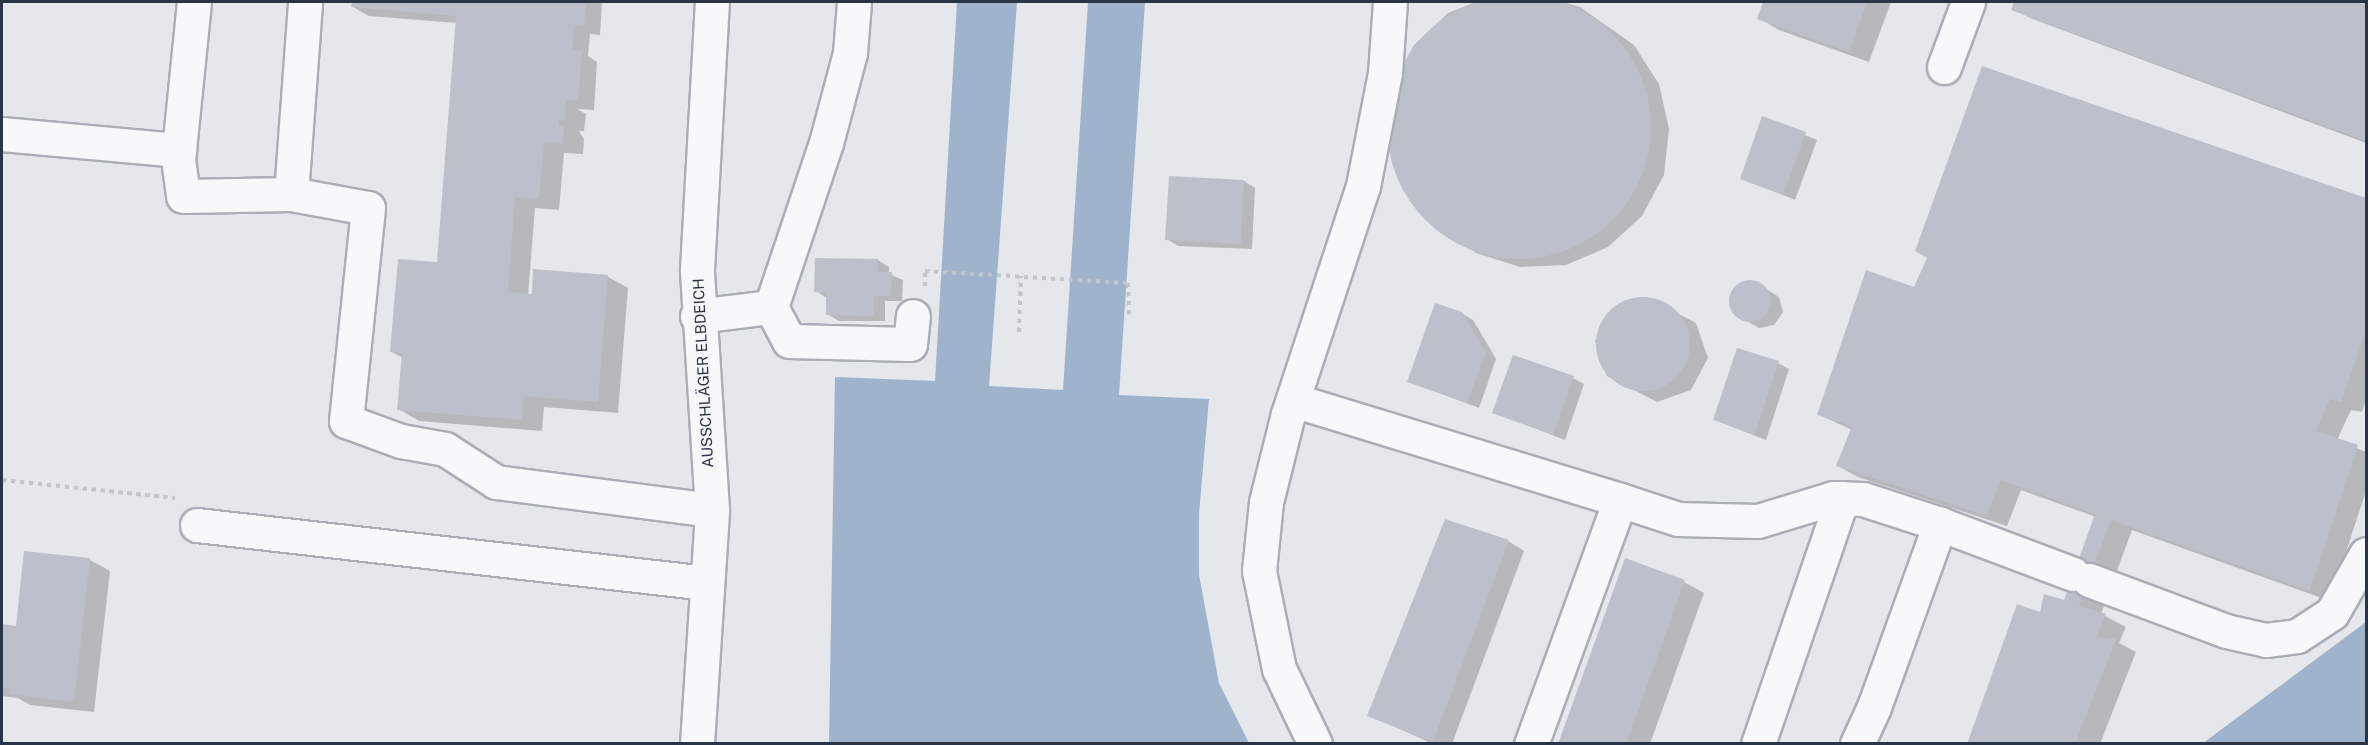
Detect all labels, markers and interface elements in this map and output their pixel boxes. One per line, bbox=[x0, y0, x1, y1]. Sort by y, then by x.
street label: AUSSCHLÄGER ELBDEICH bbox=[689, 278, 717, 468]

